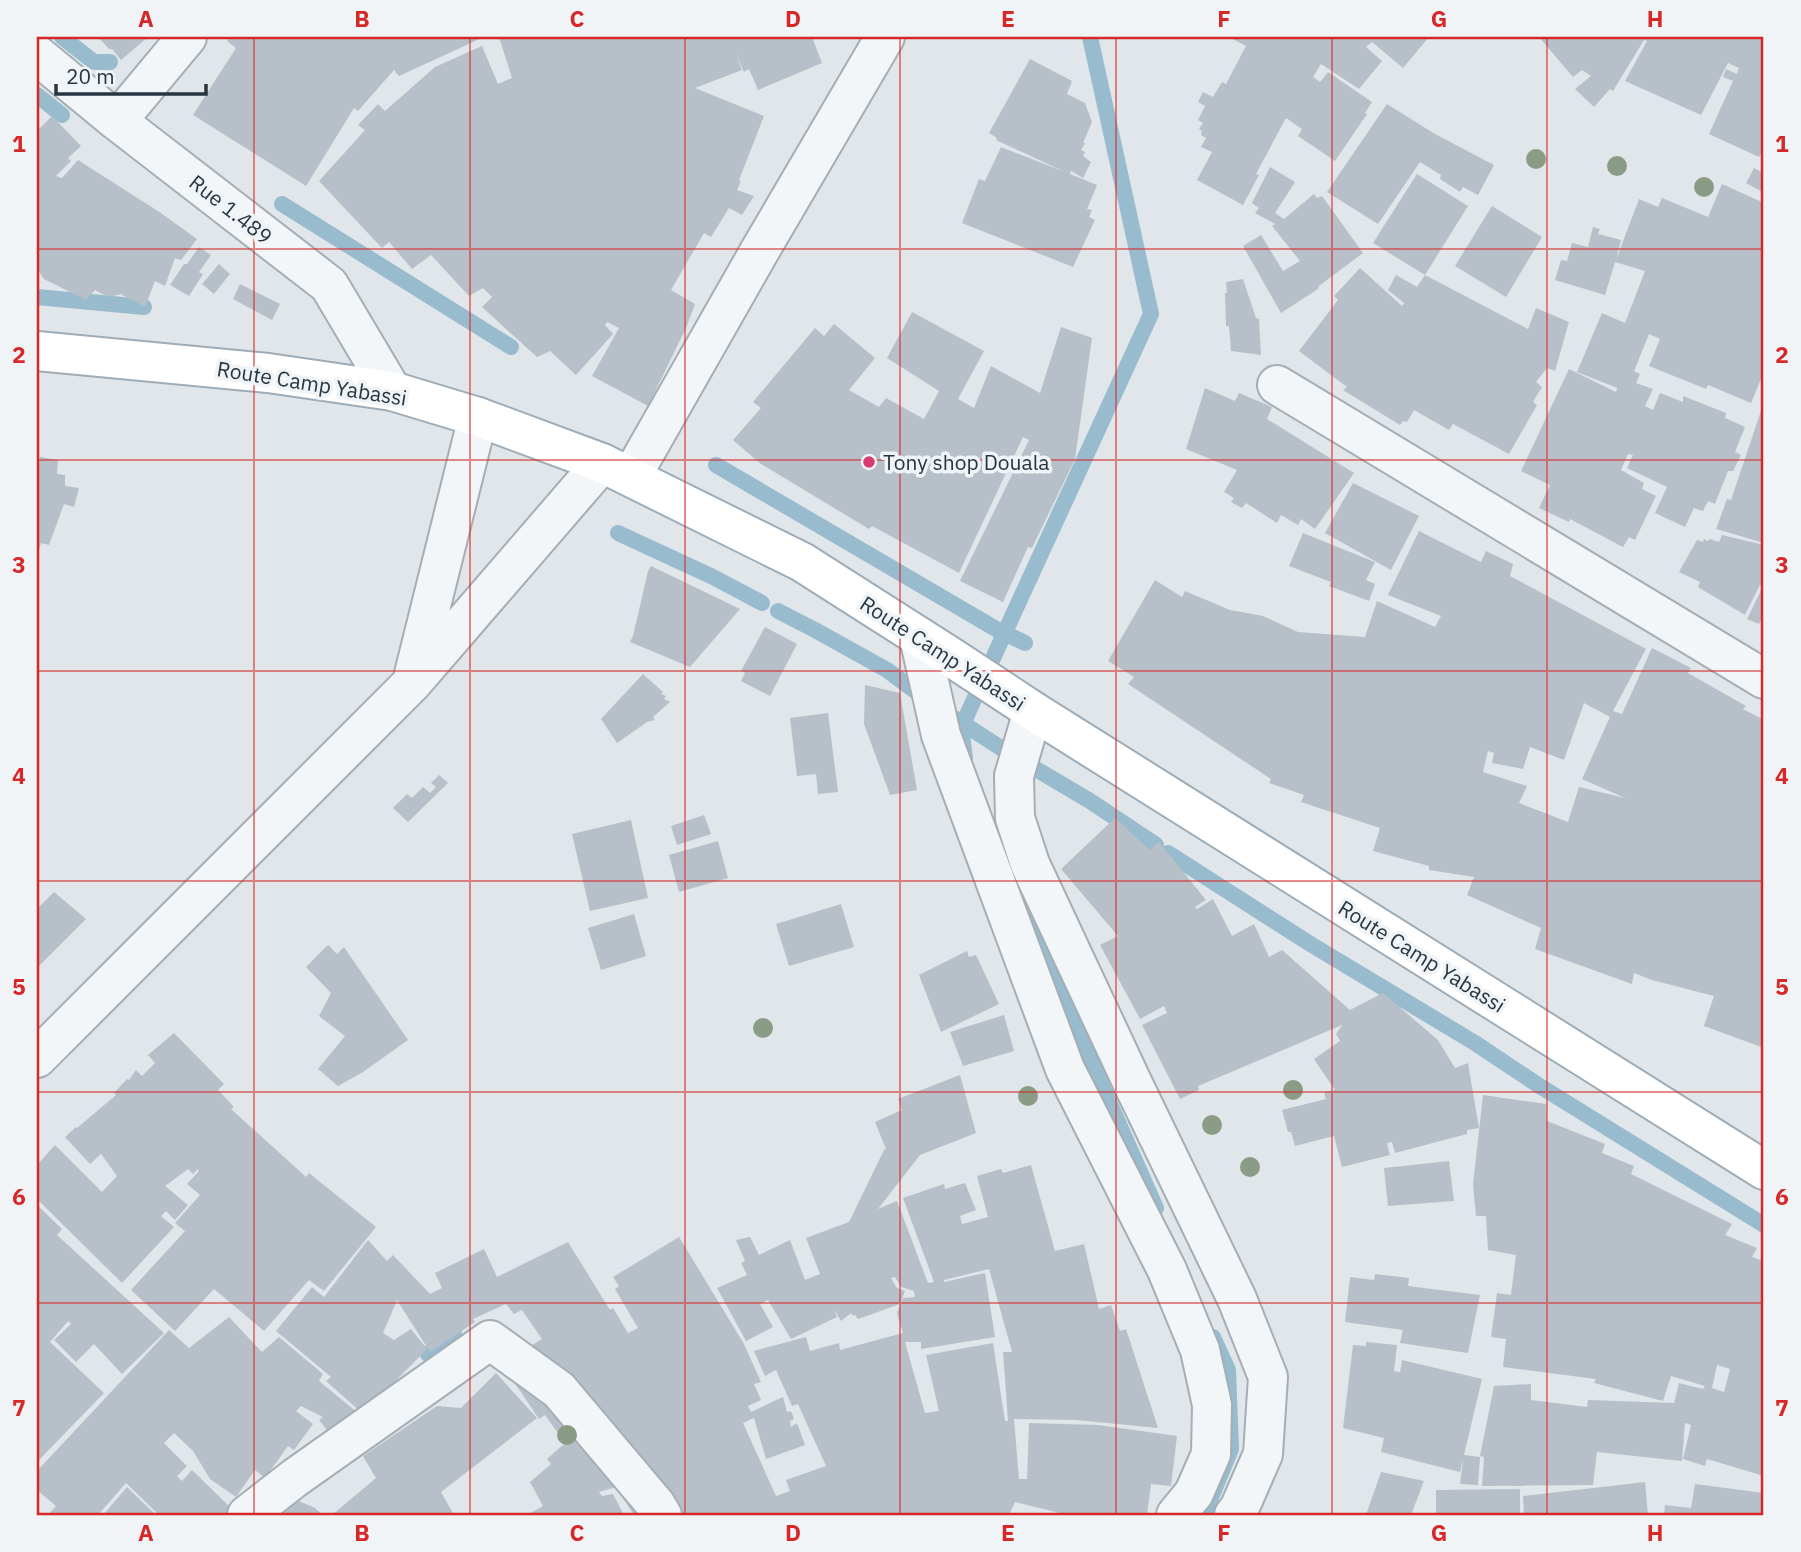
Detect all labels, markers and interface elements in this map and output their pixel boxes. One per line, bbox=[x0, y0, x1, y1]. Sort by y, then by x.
text: A bbox=[138, 3, 154, 33]
text: B bbox=[354, 3, 370, 33]
text: C bbox=[570, 3, 585, 33]
text: D bbox=[785, 3, 801, 33]
text: E bbox=[1001, 3, 1015, 33]
text: F bbox=[1217, 3, 1231, 33]
text: G bbox=[1431, 3, 1447, 33]
text: H bbox=[1647, 3, 1663, 33]
scale bar bbox=[56, 52, 206, 96]
text: 20 m bbox=[66, 62, 115, 90]
text: 1 bbox=[12, 128, 26, 158]
text: 1 bbox=[1775, 128, 1789, 158]
street label: Rue 1.489 bbox=[184, 168, 278, 250]
text: 2 bbox=[12, 339, 26, 369]
text: 2 bbox=[1775, 339, 1789, 369]
street label: Route Camp Yabassi bbox=[215, 354, 409, 412]
place label: Tony shop Douala bbox=[883, 448, 1050, 476]
marker: Tony shop Douala bbox=[861, 454, 877, 470]
text: 3 bbox=[12, 549, 26, 579]
text: 3 bbox=[1775, 549, 1789, 579]
street label: Route Camp Yabassi bbox=[855, 589, 1031, 717]
text: 4 bbox=[12, 760, 26, 790]
text: 4 bbox=[1775, 760, 1789, 790]
street label: Route Camp Yabassi bbox=[1333, 893, 1511, 1019]
text: 5 bbox=[12, 971, 26, 1001]
text: 5 bbox=[1775, 971, 1789, 1001]
text: 6 bbox=[12, 1181, 26, 1211]
text: 6 bbox=[1775, 1181, 1789, 1211]
text: 7 bbox=[12, 1392, 26, 1422]
text: 7 bbox=[1775, 1392, 1789, 1422]
text: A bbox=[138, 1517, 154, 1547]
text: B bbox=[354, 1517, 370, 1547]
text: C bbox=[570, 1517, 585, 1547]
text: D bbox=[785, 1517, 801, 1547]
text: E bbox=[1001, 1517, 1015, 1547]
text: F bbox=[1217, 1517, 1231, 1547]
text: G bbox=[1431, 1517, 1447, 1547]
text: H bbox=[1647, 1517, 1663, 1547]

